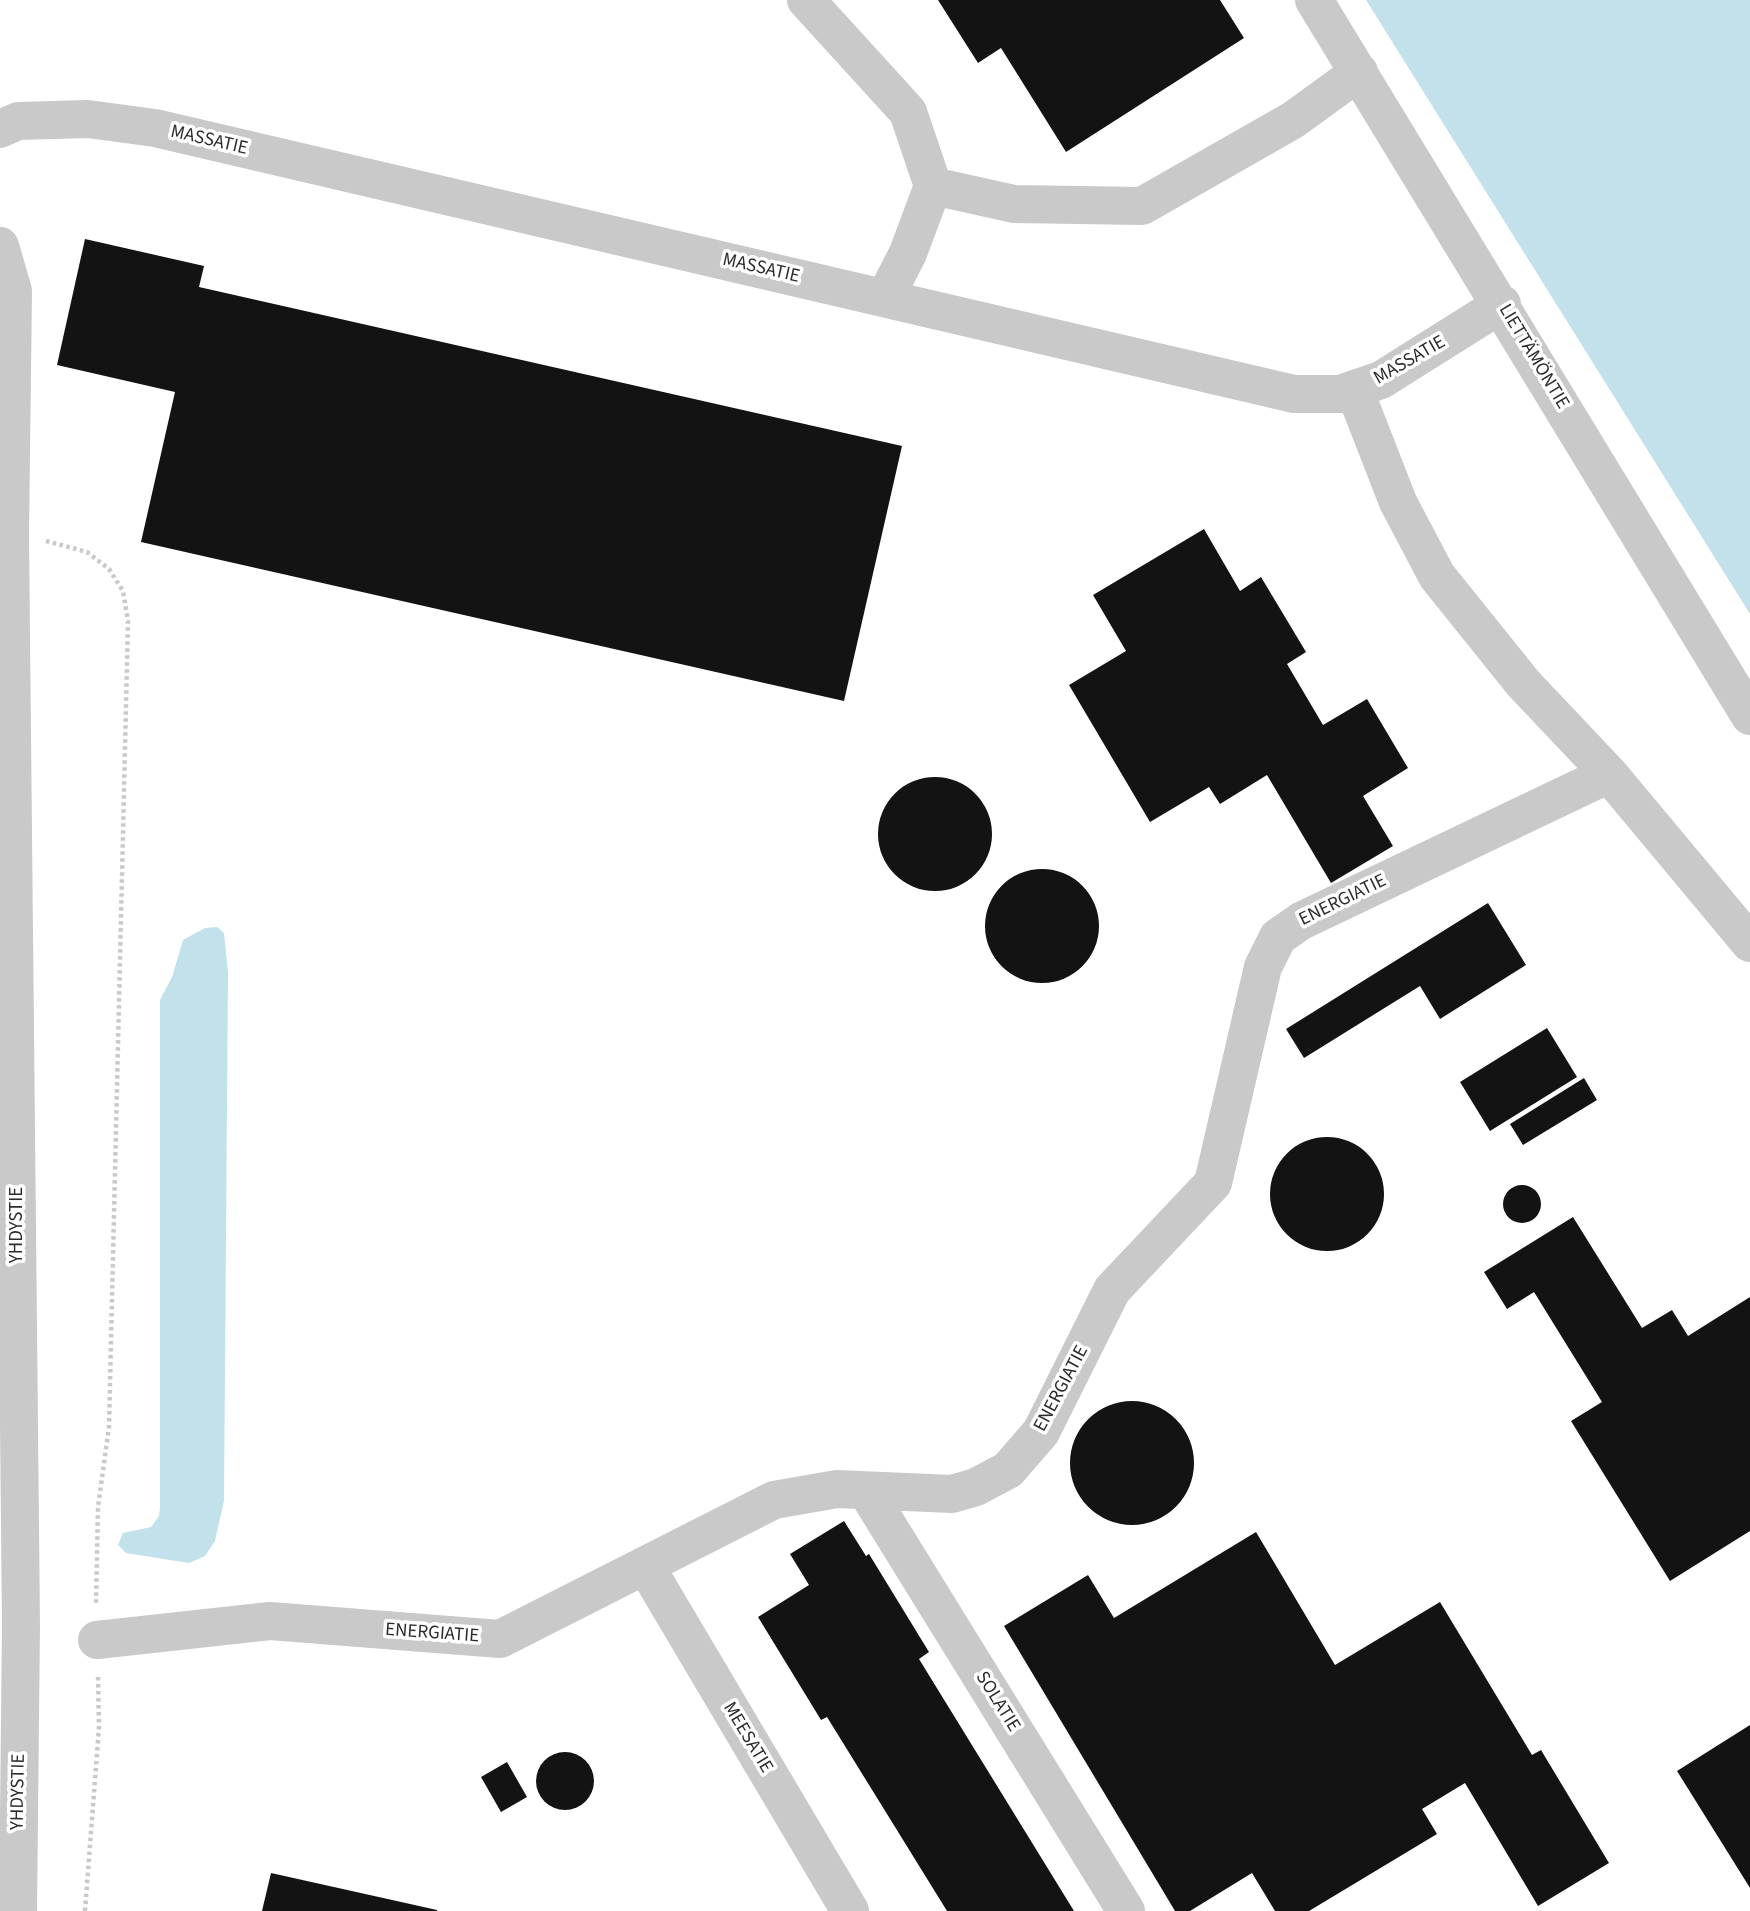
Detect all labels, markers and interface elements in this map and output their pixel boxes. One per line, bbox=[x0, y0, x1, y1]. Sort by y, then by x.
street label: MASSATIE bbox=[168, 121, 250, 161]
street label: MASSATIE bbox=[720, 249, 802, 289]
street label: LIETTÄMÖNTIE bbox=[1493, 301, 1573, 413]
street label: MASSATIE bbox=[1370, 331, 1450, 391]
street label: ENERGIATIE bbox=[1296, 870, 1390, 932]
street label: YHDYSTIE bbox=[7, 1187, 29, 1263]
street label: ENERGIATIE bbox=[1030, 1342, 1094, 1436]
street label: ENERGIATIE bbox=[384, 1619, 480, 1649]
street label: SOLATIE bbox=[970, 1668, 1024, 1736]
street label: MEESATIE bbox=[717, 1699, 777, 1777]
street label: YHDYSTIE bbox=[7, 1754, 31, 1830]

